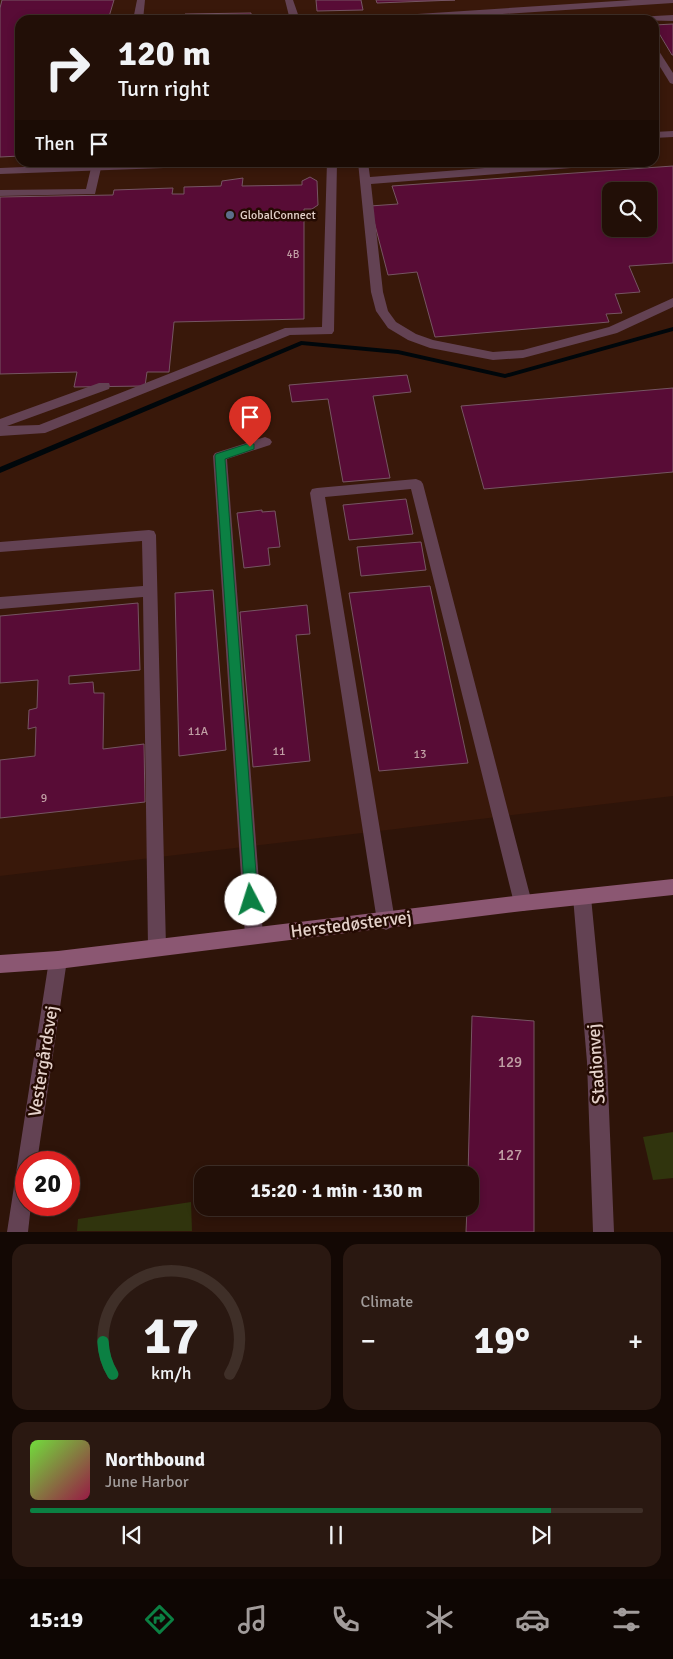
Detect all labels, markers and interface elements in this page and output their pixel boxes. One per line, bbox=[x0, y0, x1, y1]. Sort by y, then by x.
text: 120 m bbox=[118, 32, 211, 75]
icon: right bbox=[35, 35, 100, 100]
text: Turn right bbox=[118, 75, 210, 102]
icon: arrive bbox=[85, 130, 113, 158]
text: Then bbox=[35, 132, 75, 156]
map controls bbox=[602, 182, 657, 237]
button: search bbox=[602, 182, 657, 237]
place label: GlobalConnect bbox=[240, 208, 316, 223]
marker: GlobalConnect bbox=[224, 209, 236, 221]
house number: 4B bbox=[287, 248, 300, 261]
pin bbox=[229, 396, 271, 447]
icon: arrive bbox=[236, 403, 264, 431]
house number: 11A bbox=[188, 724, 209, 739]
house number: 11 bbox=[273, 744, 285, 759]
house number: 13 bbox=[414, 747, 426, 762]
house number: 9 bbox=[41, 791, 47, 806]
position arrow bbox=[224, 873, 276, 925]
street label: Herstedøstervej bbox=[289, 906, 413, 942]
street label: Vestergårdsvej bbox=[23, 1004, 63, 1118]
street label: Stadionvej bbox=[582, 1023, 610, 1105]
house number: 129 bbox=[498, 1053, 522, 1071]
house number: 127 bbox=[498, 1146, 522, 1164]
speed limit sign: 20 bbox=[15, 1151, 80, 1216]
text: 15:20 · 1 min · 130 m bbox=[250, 1179, 423, 1203]
text: Climate bbox=[361, 1292, 413, 1312]
text: 17 bbox=[143, 1304, 199, 1368]
text: 19° bbox=[474, 1317, 530, 1364]
text: − bbox=[361, 1324, 376, 1358]
text: + bbox=[628, 1324, 643, 1358]
text: km/h bbox=[151, 1362, 191, 1384]
text: Northbound bbox=[105, 1448, 205, 1472]
text: June Harbor bbox=[105, 1472, 189, 1492]
icon: previous bbox=[118, 1521, 146, 1549]
icon: pause bbox=[322, 1521, 350, 1549]
icon: next bbox=[527, 1521, 555, 1549]
icon: directions bbox=[142, 1602, 177, 1637]
icon: music bbox=[235, 1602, 270, 1637]
icon: phone bbox=[328, 1602, 363, 1637]
icon: climate bbox=[422, 1602, 457, 1637]
icon: car bbox=[515, 1602, 550, 1637]
icon: filters bbox=[609, 1602, 644, 1637]
text: 15:19 bbox=[29, 1606, 83, 1633]

